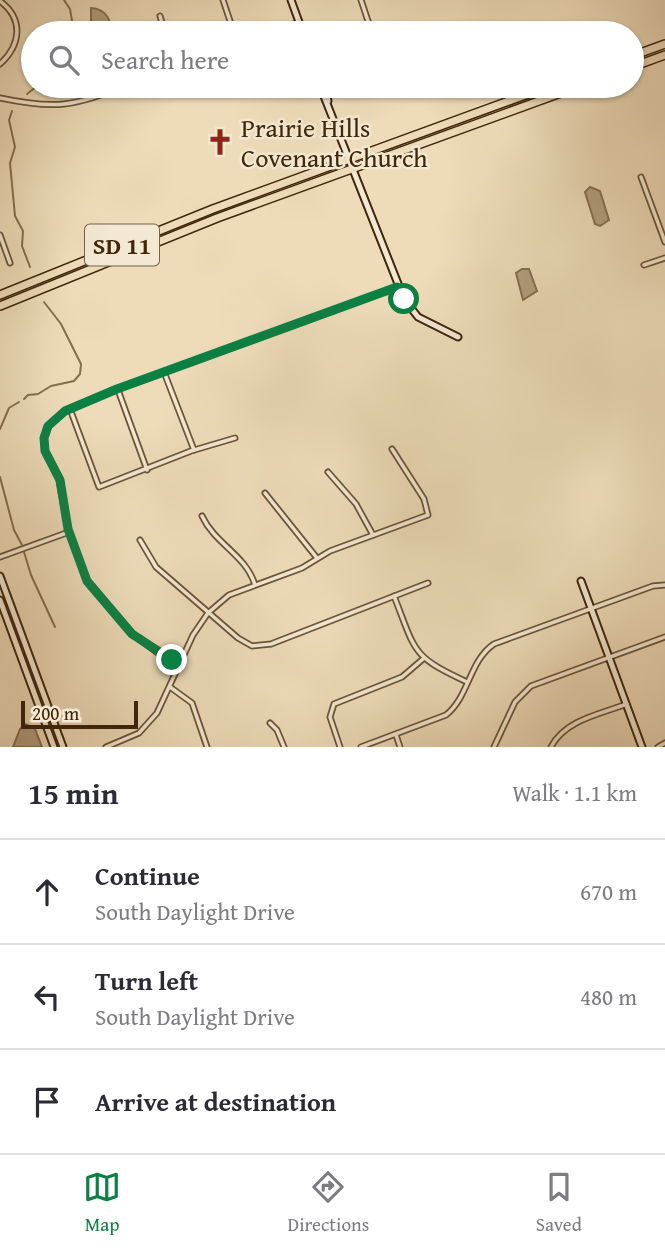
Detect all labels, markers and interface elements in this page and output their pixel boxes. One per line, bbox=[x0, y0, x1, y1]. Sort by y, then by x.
search box bbox=[21, 21, 644, 98]
text: Search here bbox=[101, 40, 229, 79]
icon: search bbox=[45, 41, 83, 79]
place label: Prairie Hills Covenant Church bbox=[241, 108, 428, 177]
church icon: Prairie Hills Covenant Church bbox=[205, 127, 235, 157]
road number: SD 11 bbox=[85, 224, 159, 266]
route start bbox=[388, 283, 419, 314]
route end bbox=[156, 644, 187, 675]
scale bar bbox=[21, 698, 138, 730]
text: 200 m bbox=[32, 699, 79, 727]
text: 15 min bbox=[28, 771, 118, 815]
text: Walk · 1.1 km bbox=[512, 776, 637, 809]
text: Continue bbox=[95, 856, 200, 895]
icon: ahead bbox=[28, 873, 66, 911]
text: 670 m bbox=[580, 875, 637, 908]
text: South Daylight Drive bbox=[95, 895, 295, 928]
text: Turn left bbox=[95, 961, 198, 1000]
icon: left bbox=[28, 978, 66, 1016]
text: 480 m bbox=[580, 980, 637, 1013]
text: South Daylight Drive bbox=[95, 1000, 295, 1033]
text: Arrive at destination bbox=[95, 1082, 336, 1121]
icon: arrive bbox=[28, 1083, 66, 1121]
tab: Map bbox=[83, 1168, 121, 1238]
tab: Directions bbox=[288, 1168, 369, 1238]
tab: Saved bbox=[536, 1168, 582, 1238]

